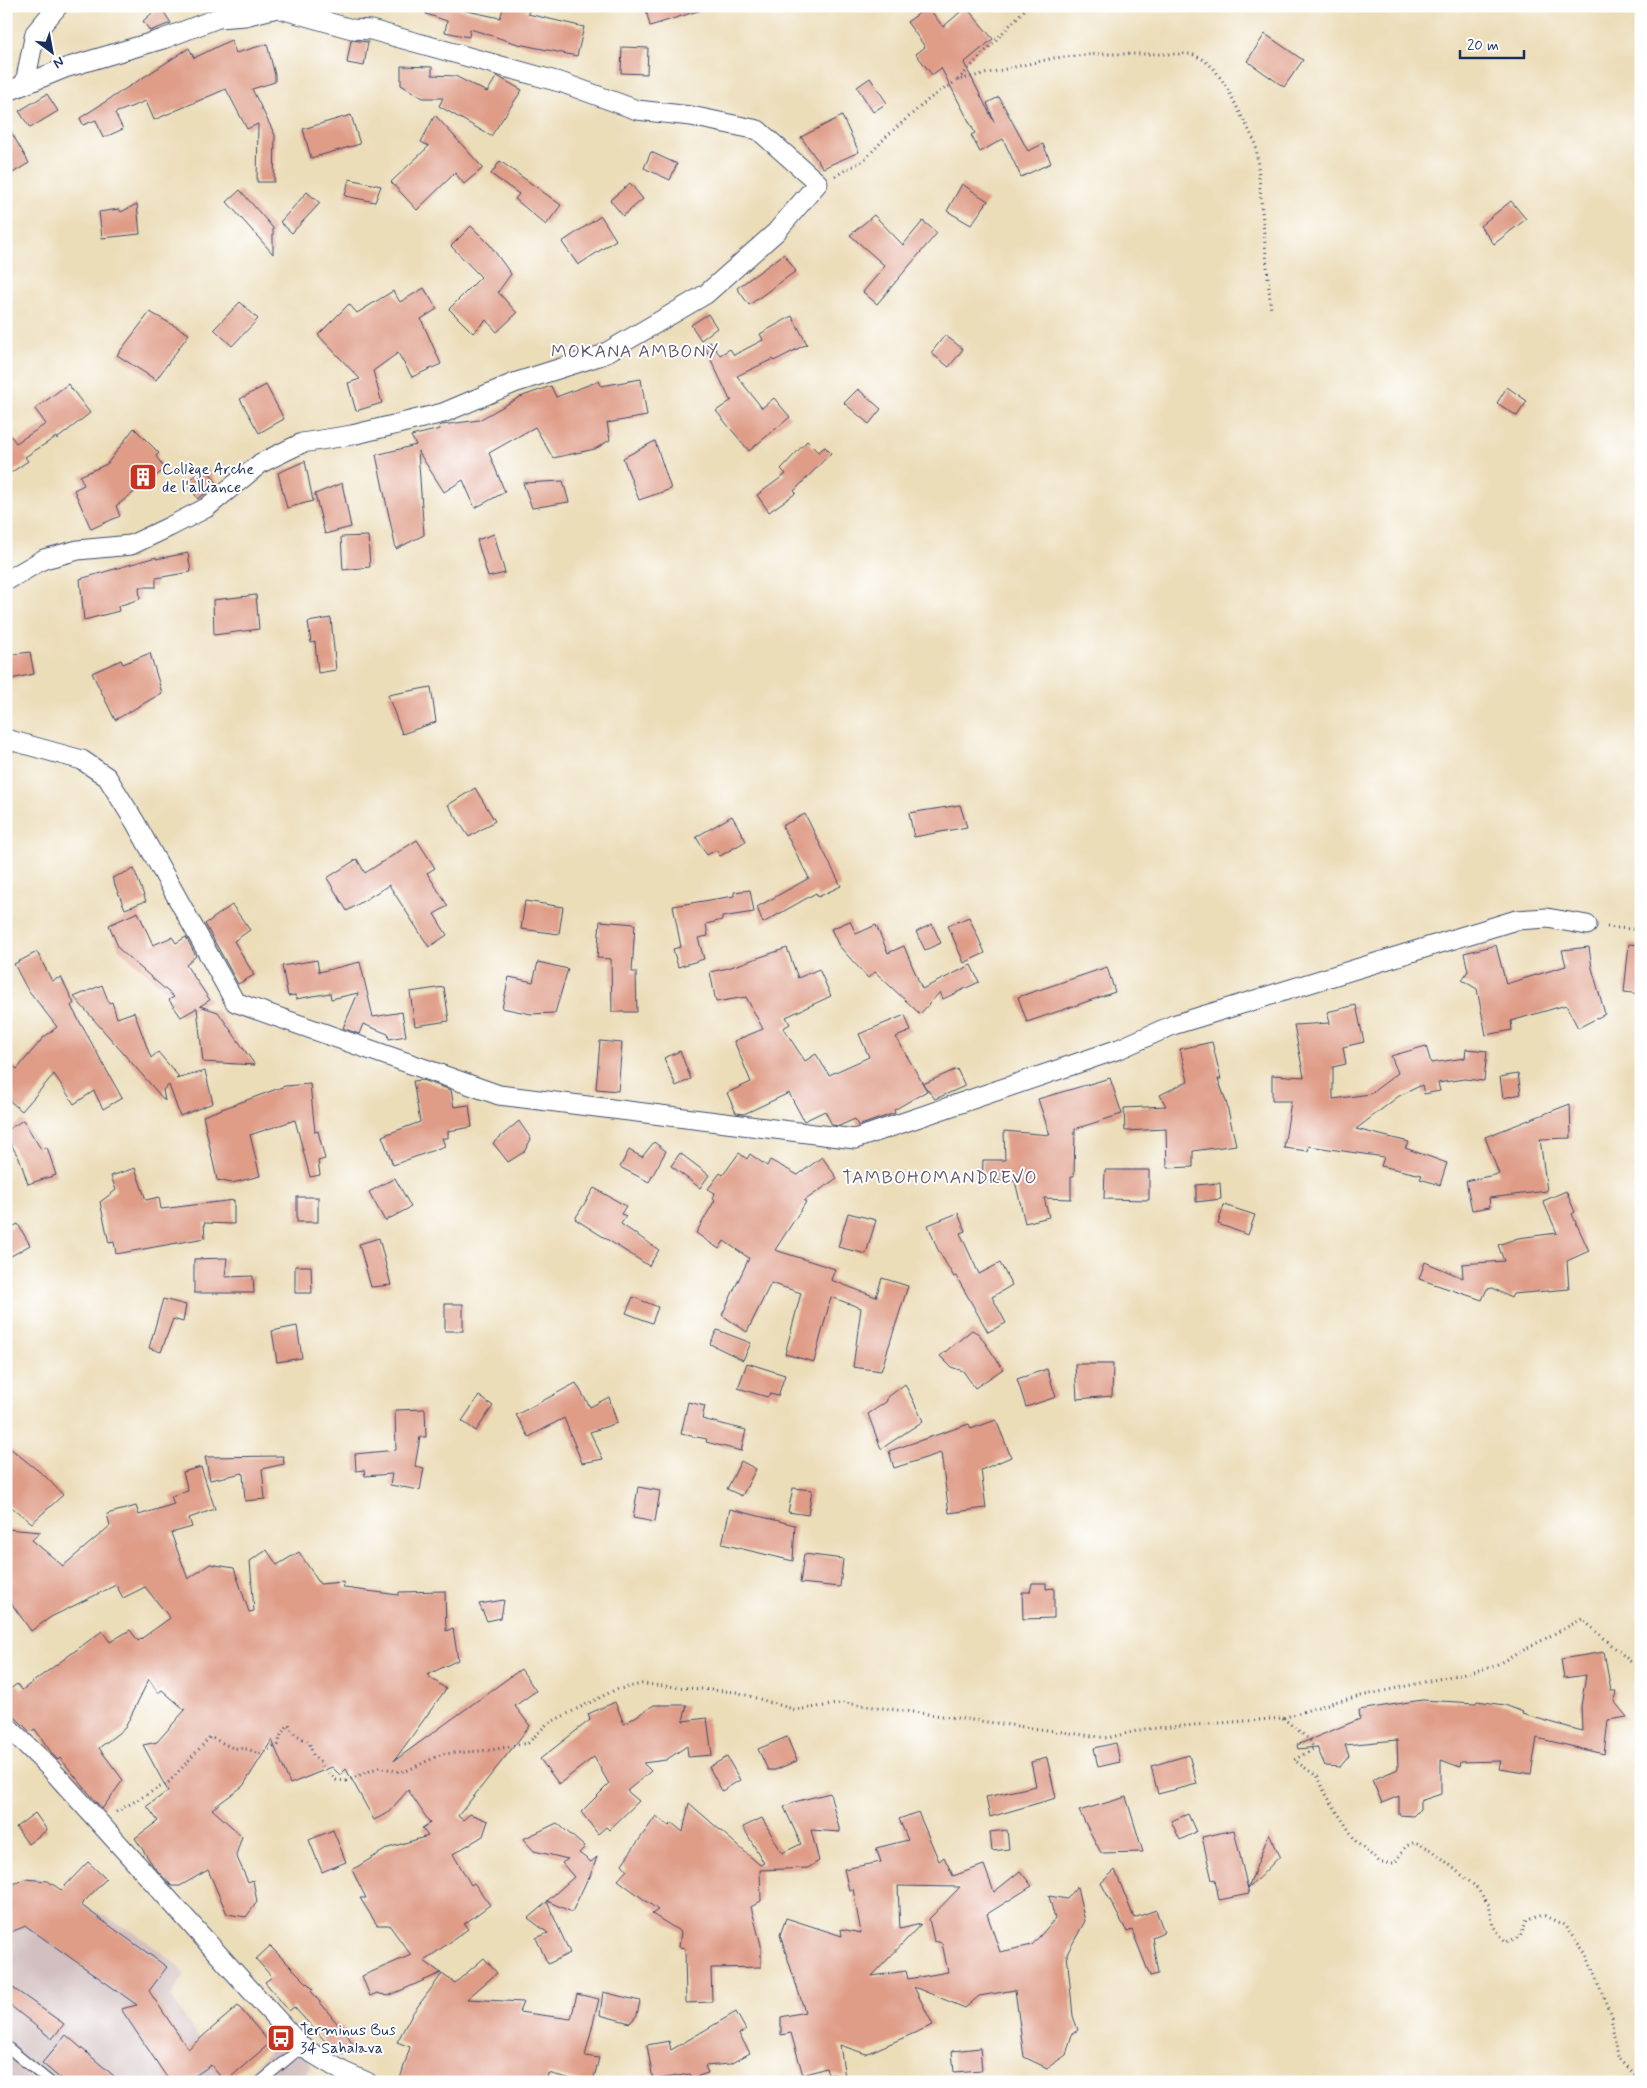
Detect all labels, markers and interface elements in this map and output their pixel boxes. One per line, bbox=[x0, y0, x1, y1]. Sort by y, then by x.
north arrow bbox=[28, 28, 78, 78]
scale bar bbox=[1460, 28, 1523, 60]
text: 20 m bbox=[1467, 36, 1499, 56]
text: N bbox=[50, 52, 67, 72]
district label: MOKANA AMBONY bbox=[551, 340, 719, 364]
place label: Collège Arche de l'alliance bbox=[162, 459, 254, 498]
building icon: Collège Arche de l'alliance bbox=[128, 462, 158, 492]
district label: TAMBOHOMANDREVO bbox=[842, 1166, 1038, 1190]
place label: Terminus Bus 34 Sahalava bbox=[300, 2020, 396, 2059]
bus stop icon: Terminus Bus 34 Sahalava bbox=[266, 2023, 296, 2053]

